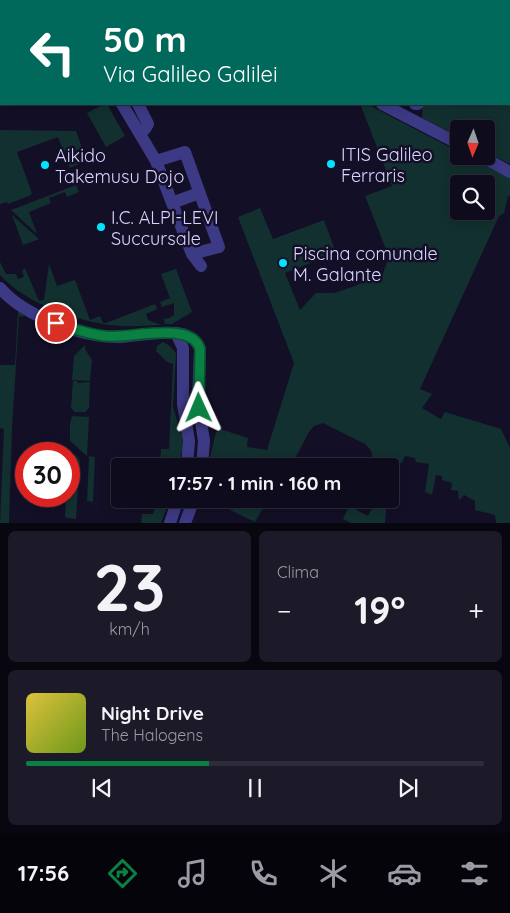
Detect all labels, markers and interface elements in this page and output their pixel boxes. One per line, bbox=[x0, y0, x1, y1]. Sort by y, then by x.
text: 50 m bbox=[103, 17, 187, 61]
icon: left bbox=[20, 20, 85, 85]
text: Via Galileo Galilei bbox=[103, 60, 278, 88]
north arrow bbox=[450, 120, 495, 165]
map controls bbox=[450, 120, 495, 220]
place label: ITIS Galileo Ferraris bbox=[341, 143, 433, 187]
place label: Aikido Takemusu Dojo bbox=[55, 144, 184, 188]
marker: ITIS Galileo Ferraris bbox=[325, 158, 337, 170]
marker: Aikido Takemusu Dojo bbox=[39, 159, 51, 171]
button: search bbox=[450, 175, 495, 220]
place label: I.C. ALPI-LEVI Succursale bbox=[111, 206, 218, 250]
marker: I.C. ALPI-LEVI Succursale bbox=[95, 221, 107, 233]
place label: Piscina comunale M. Galante bbox=[293, 242, 438, 286]
marker: Piscina comunale M. Galante bbox=[277, 257, 289, 269]
pin bbox=[35, 302, 77, 344]
icon: arrive bbox=[42, 309, 70, 337]
position arrow bbox=[172, 381, 224, 433]
speed limit sign: 30 bbox=[15, 442, 80, 507]
text: 17:57 · 1 min · 160 m bbox=[169, 471, 341, 495]
text: 23 bbox=[94, 546, 165, 627]
text: Clima bbox=[277, 562, 319, 582]
text: 19° bbox=[354, 586, 406, 634]
text: − bbox=[277, 593, 292, 628]
text: + bbox=[468, 593, 484, 628]
text: km/h bbox=[109, 619, 150, 639]
text: Night Drive bbox=[101, 701, 204, 725]
text: The Halogens bbox=[101, 725, 203, 745]
icon: previous bbox=[88, 774, 116, 802]
icon: pause bbox=[241, 774, 269, 802]
icon: next bbox=[394, 774, 422, 802]
icon: directions bbox=[105, 856, 140, 891]
icon: music bbox=[175, 856, 210, 891]
icon: phone bbox=[246, 856, 281, 891]
icon: climate bbox=[316, 856, 351, 891]
icon: car bbox=[387, 856, 422, 891]
icon: filters bbox=[457, 856, 492, 891]
text: 17:56 bbox=[18, 859, 69, 887]

